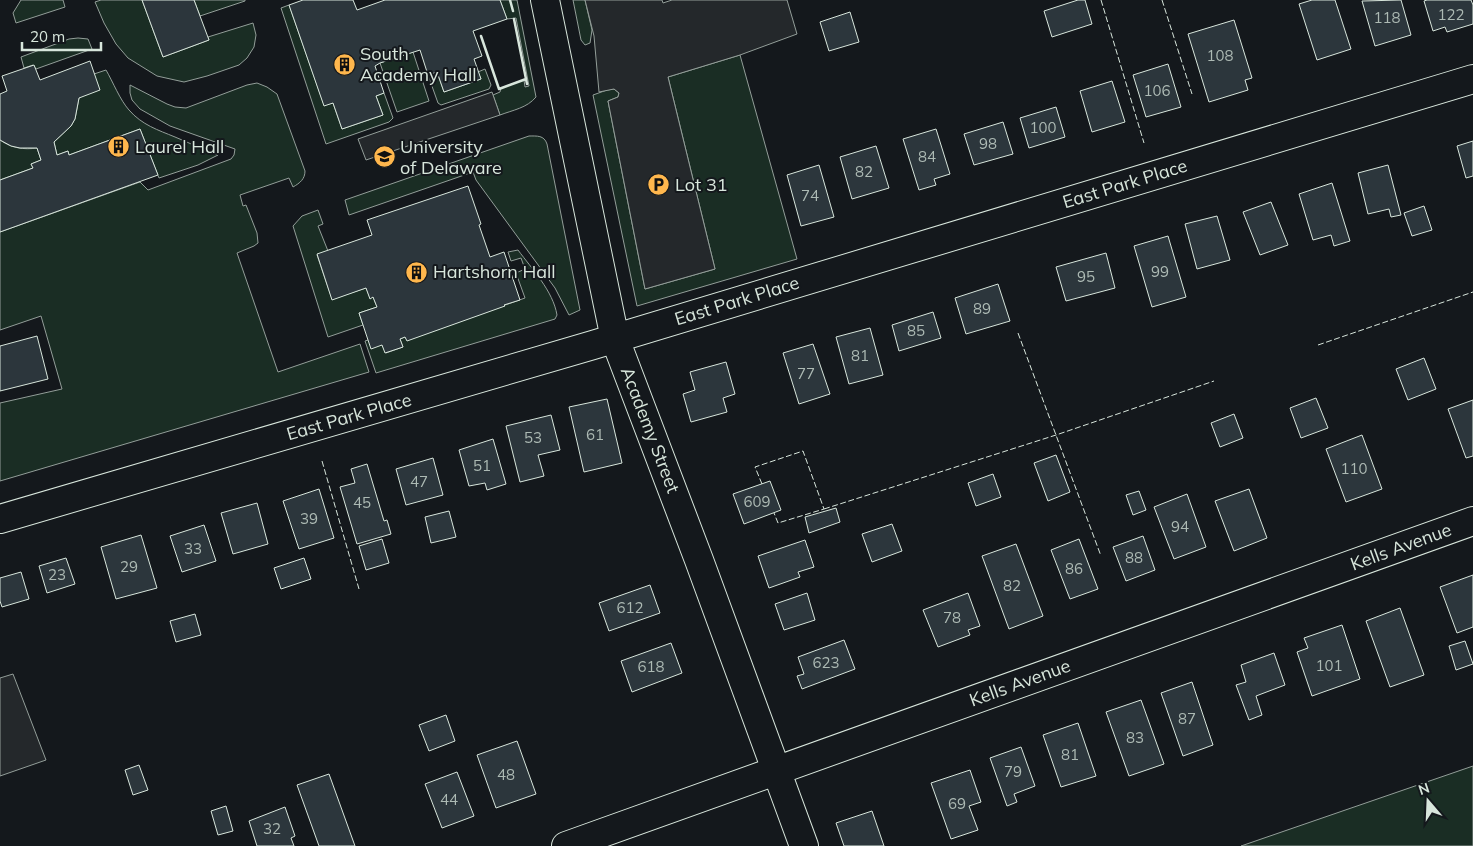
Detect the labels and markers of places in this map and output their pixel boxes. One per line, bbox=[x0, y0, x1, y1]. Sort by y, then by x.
place label: South Academy Hall bbox=[360, 42, 477, 86]
building icon: South Academy Hall bbox=[332, 52, 356, 76]
building icon: Laurel Hall bbox=[107, 135, 131, 159]
place label: Laurel Hall bbox=[135, 135, 224, 158]
place label: University of Delaware bbox=[400, 135, 502, 179]
school or university icon: University of Delaware bbox=[372, 145, 396, 169]
parking icon: Lot 31 bbox=[647, 173, 671, 197]
place label: Lot 31 bbox=[675, 173, 728, 196]
building icon: Hartshorn Hall bbox=[405, 260, 429, 284]
place label: Hartshorn Hall bbox=[433, 260, 556, 283]

